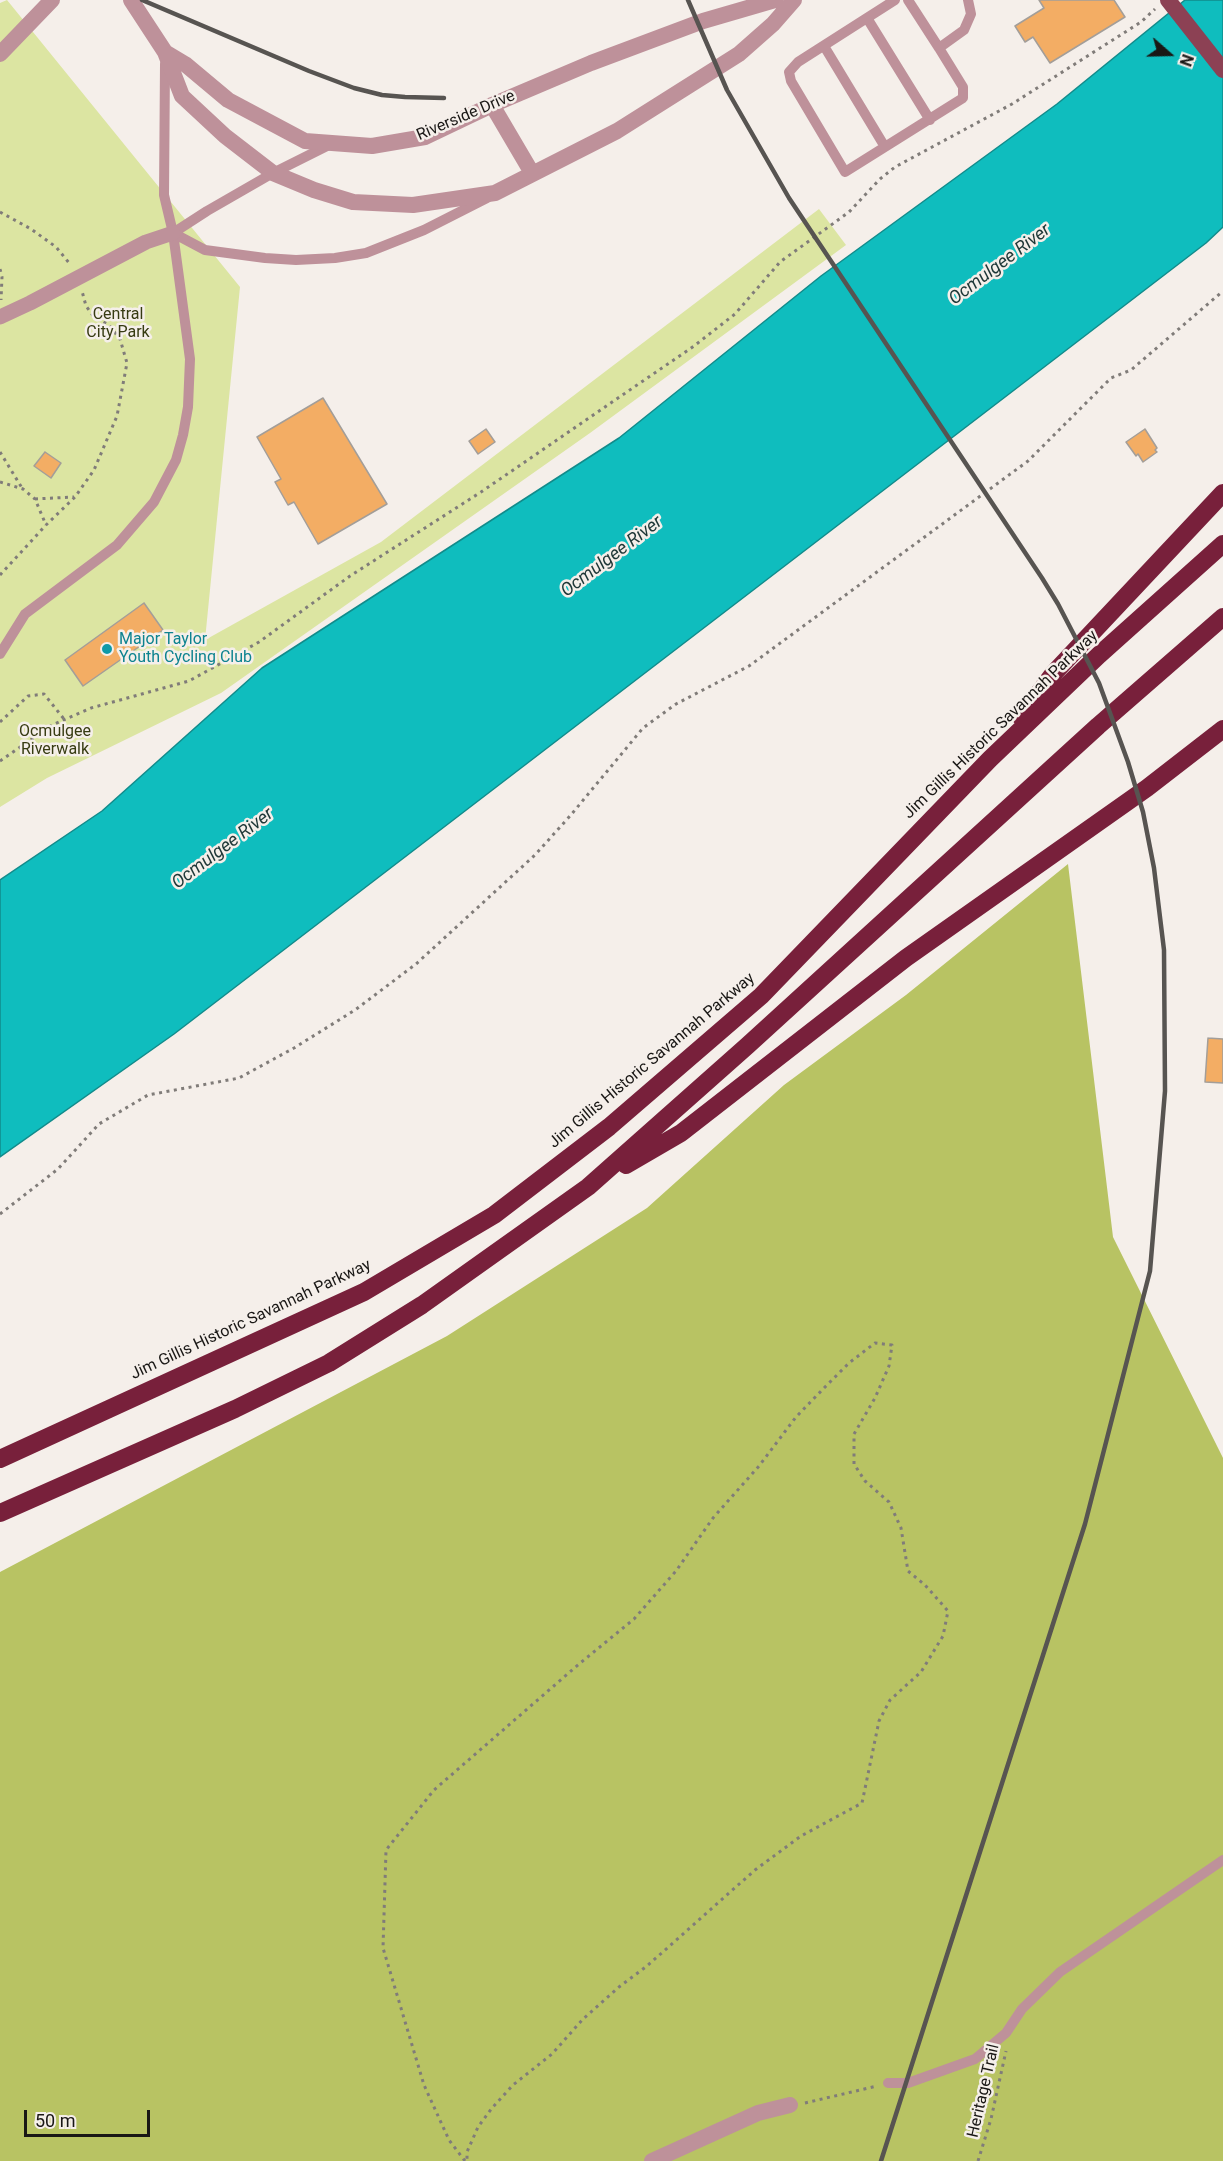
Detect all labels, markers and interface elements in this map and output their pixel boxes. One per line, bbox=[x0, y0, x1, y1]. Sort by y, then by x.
north arrow bbox=[1139, 24, 1199, 84]
text: N bbox=[1176, 52, 1197, 69]
street label: Riverside Drive bbox=[414, 87, 518, 145]
water label: Ocmulgee River bbox=[945, 220, 1055, 310]
park label: Central City Park bbox=[86, 305, 150, 343]
water label: Ocmulgee River bbox=[557, 512, 667, 602]
street label: Jim Gillis Historic Savannah Parkway bbox=[900, 627, 1102, 823]
place label: Major Taylor Youth Cycling Club bbox=[119, 630, 252, 668]
marker: Major Taylor Youth Cycling Club bbox=[100, 642, 114, 656]
park label: Ocmulgee Riverwalk bbox=[19, 722, 91, 760]
water label: Ocmulgee River bbox=[168, 804, 278, 894]
street label: Jim Gillis Historic Savannah Parkway bbox=[545, 969, 759, 1153]
street label: Jim Gillis Historic Savannah Parkway bbox=[128, 1256, 374, 1384]
street label: Heritage Trail bbox=[964, 2042, 1004, 2140]
scale bar bbox=[27, 2098, 153, 2136]
text: 50 m bbox=[35, 2110, 75, 2131]

